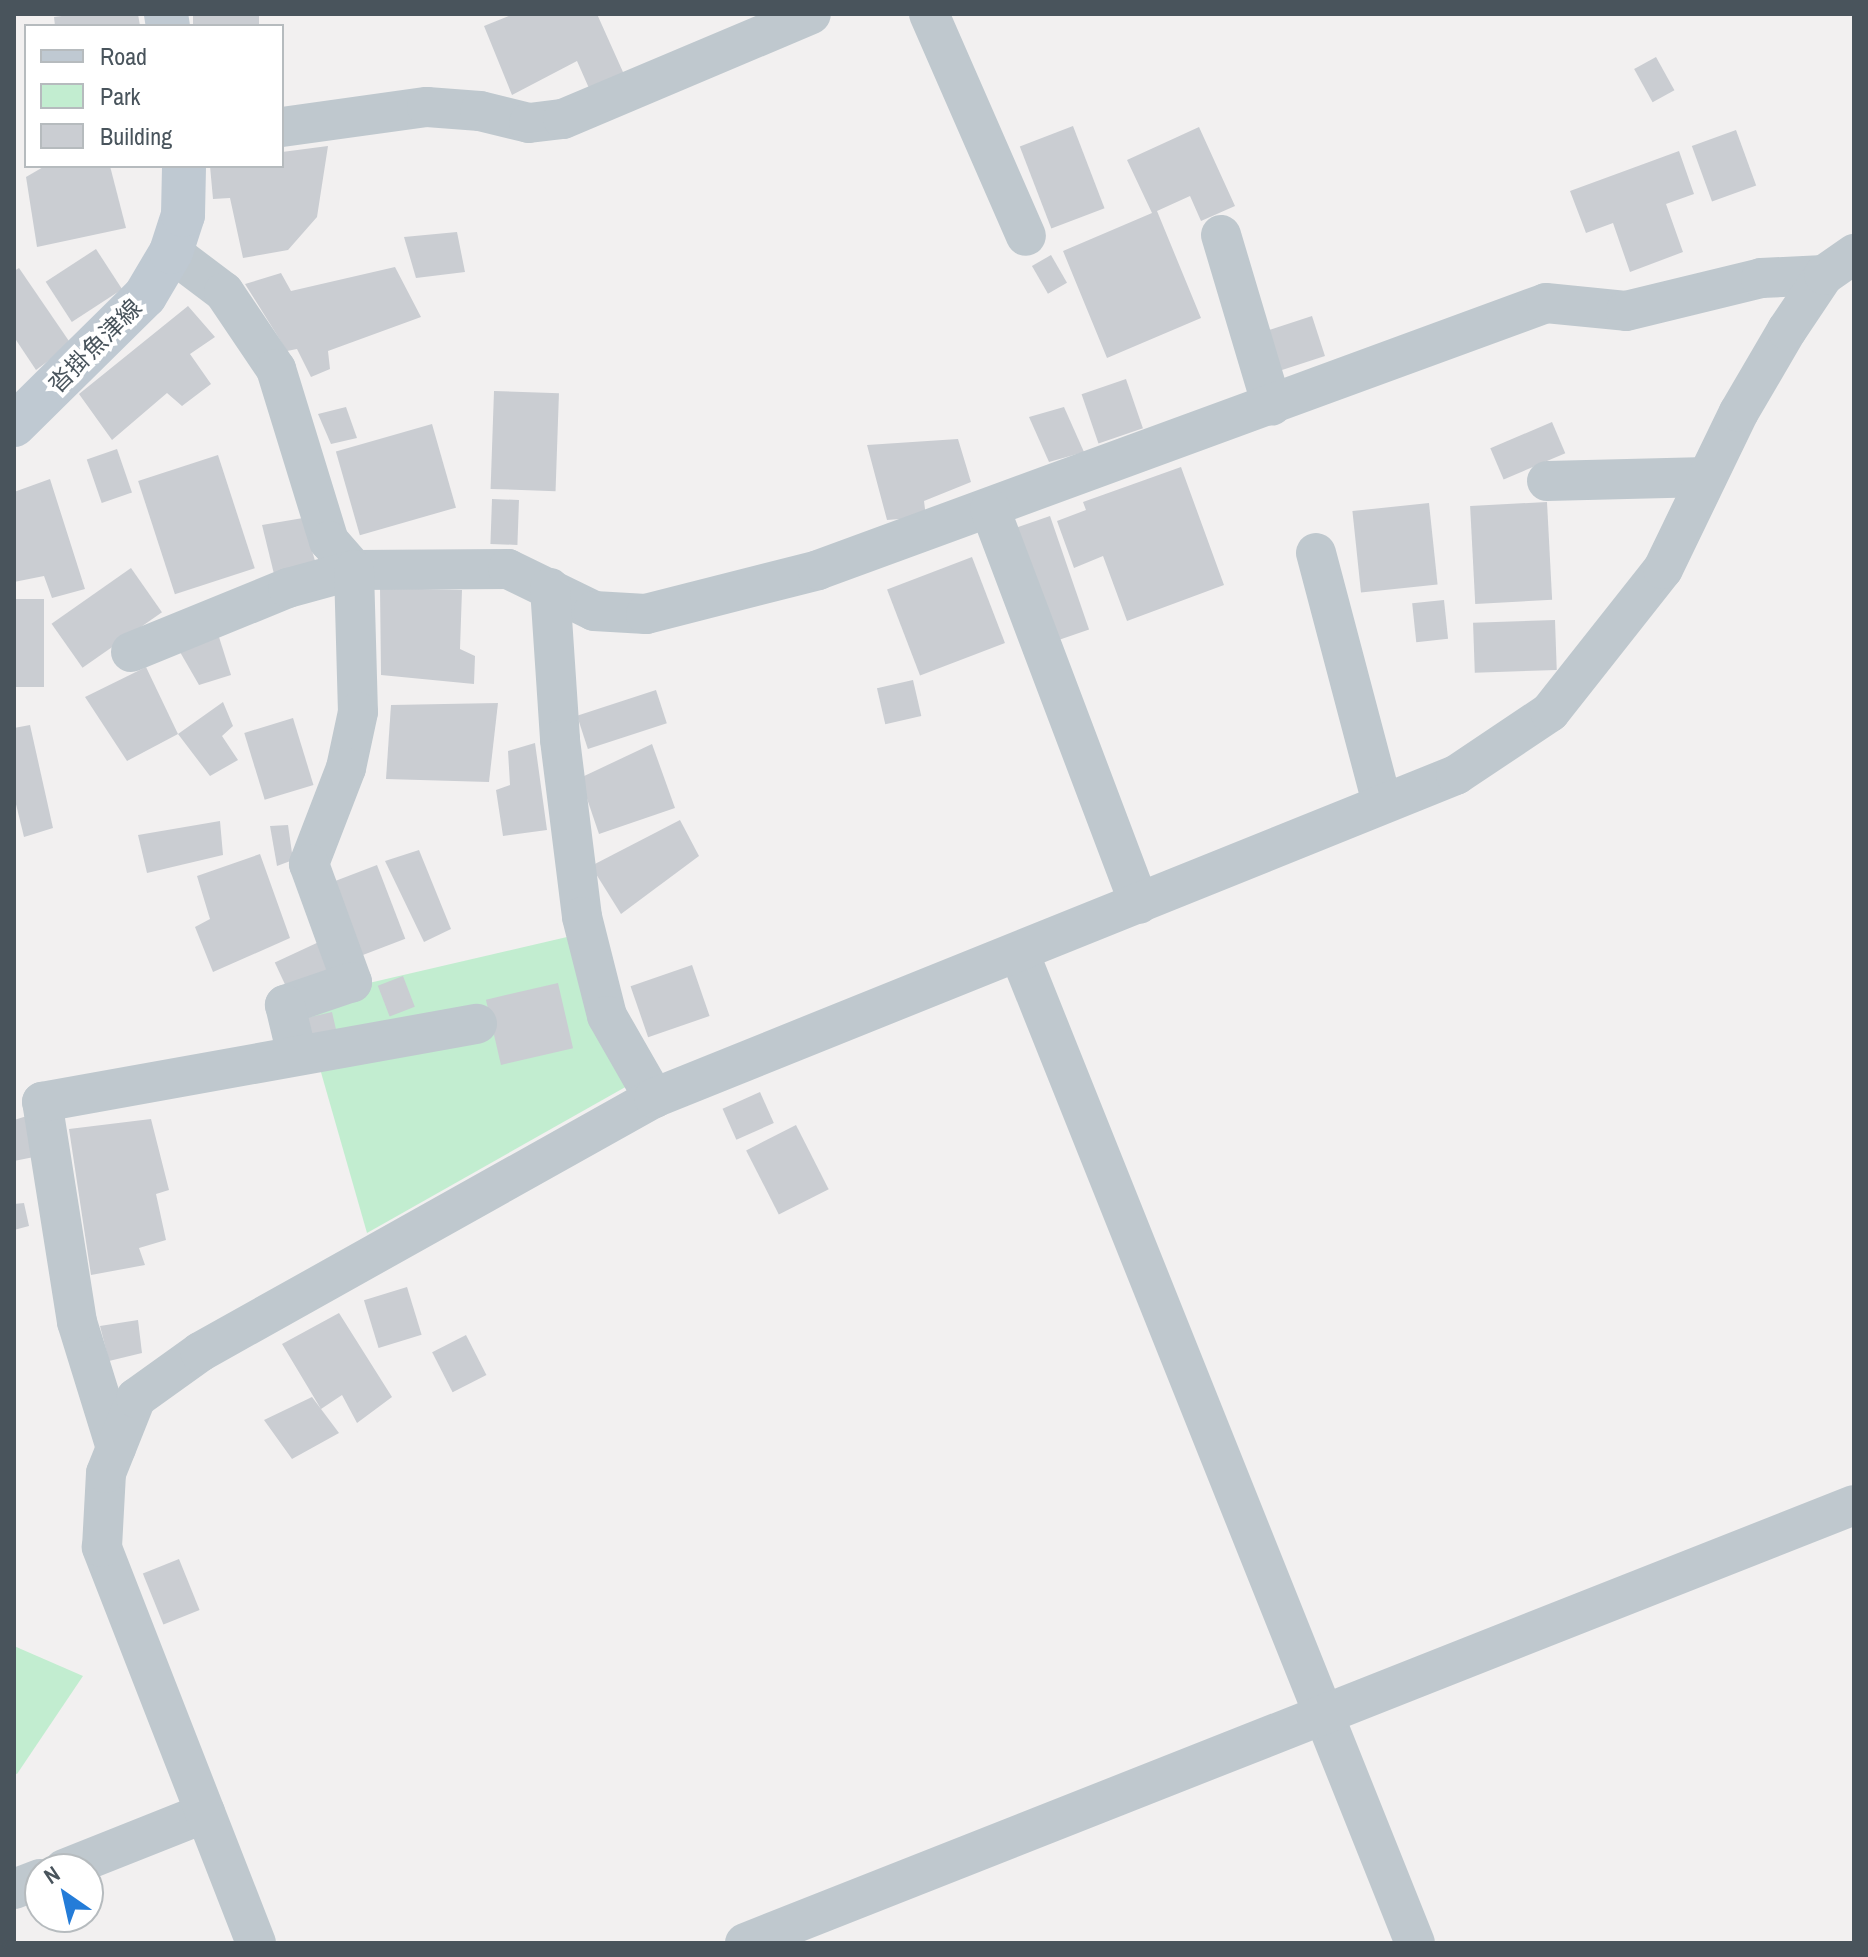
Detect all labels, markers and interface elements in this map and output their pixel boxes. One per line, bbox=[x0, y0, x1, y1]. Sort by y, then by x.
legend bbox=[24, 24, 284, 168]
text: Road bbox=[100, 40, 147, 72]
text: Park bbox=[100, 80, 140, 112]
text: Building bbox=[100, 120, 172, 152]
street label: 沓掛魚津線 bbox=[42, 293, 148, 399]
north arrow bbox=[24, 1853, 104, 1933]
text: N bbox=[38, 1859, 65, 1891]

